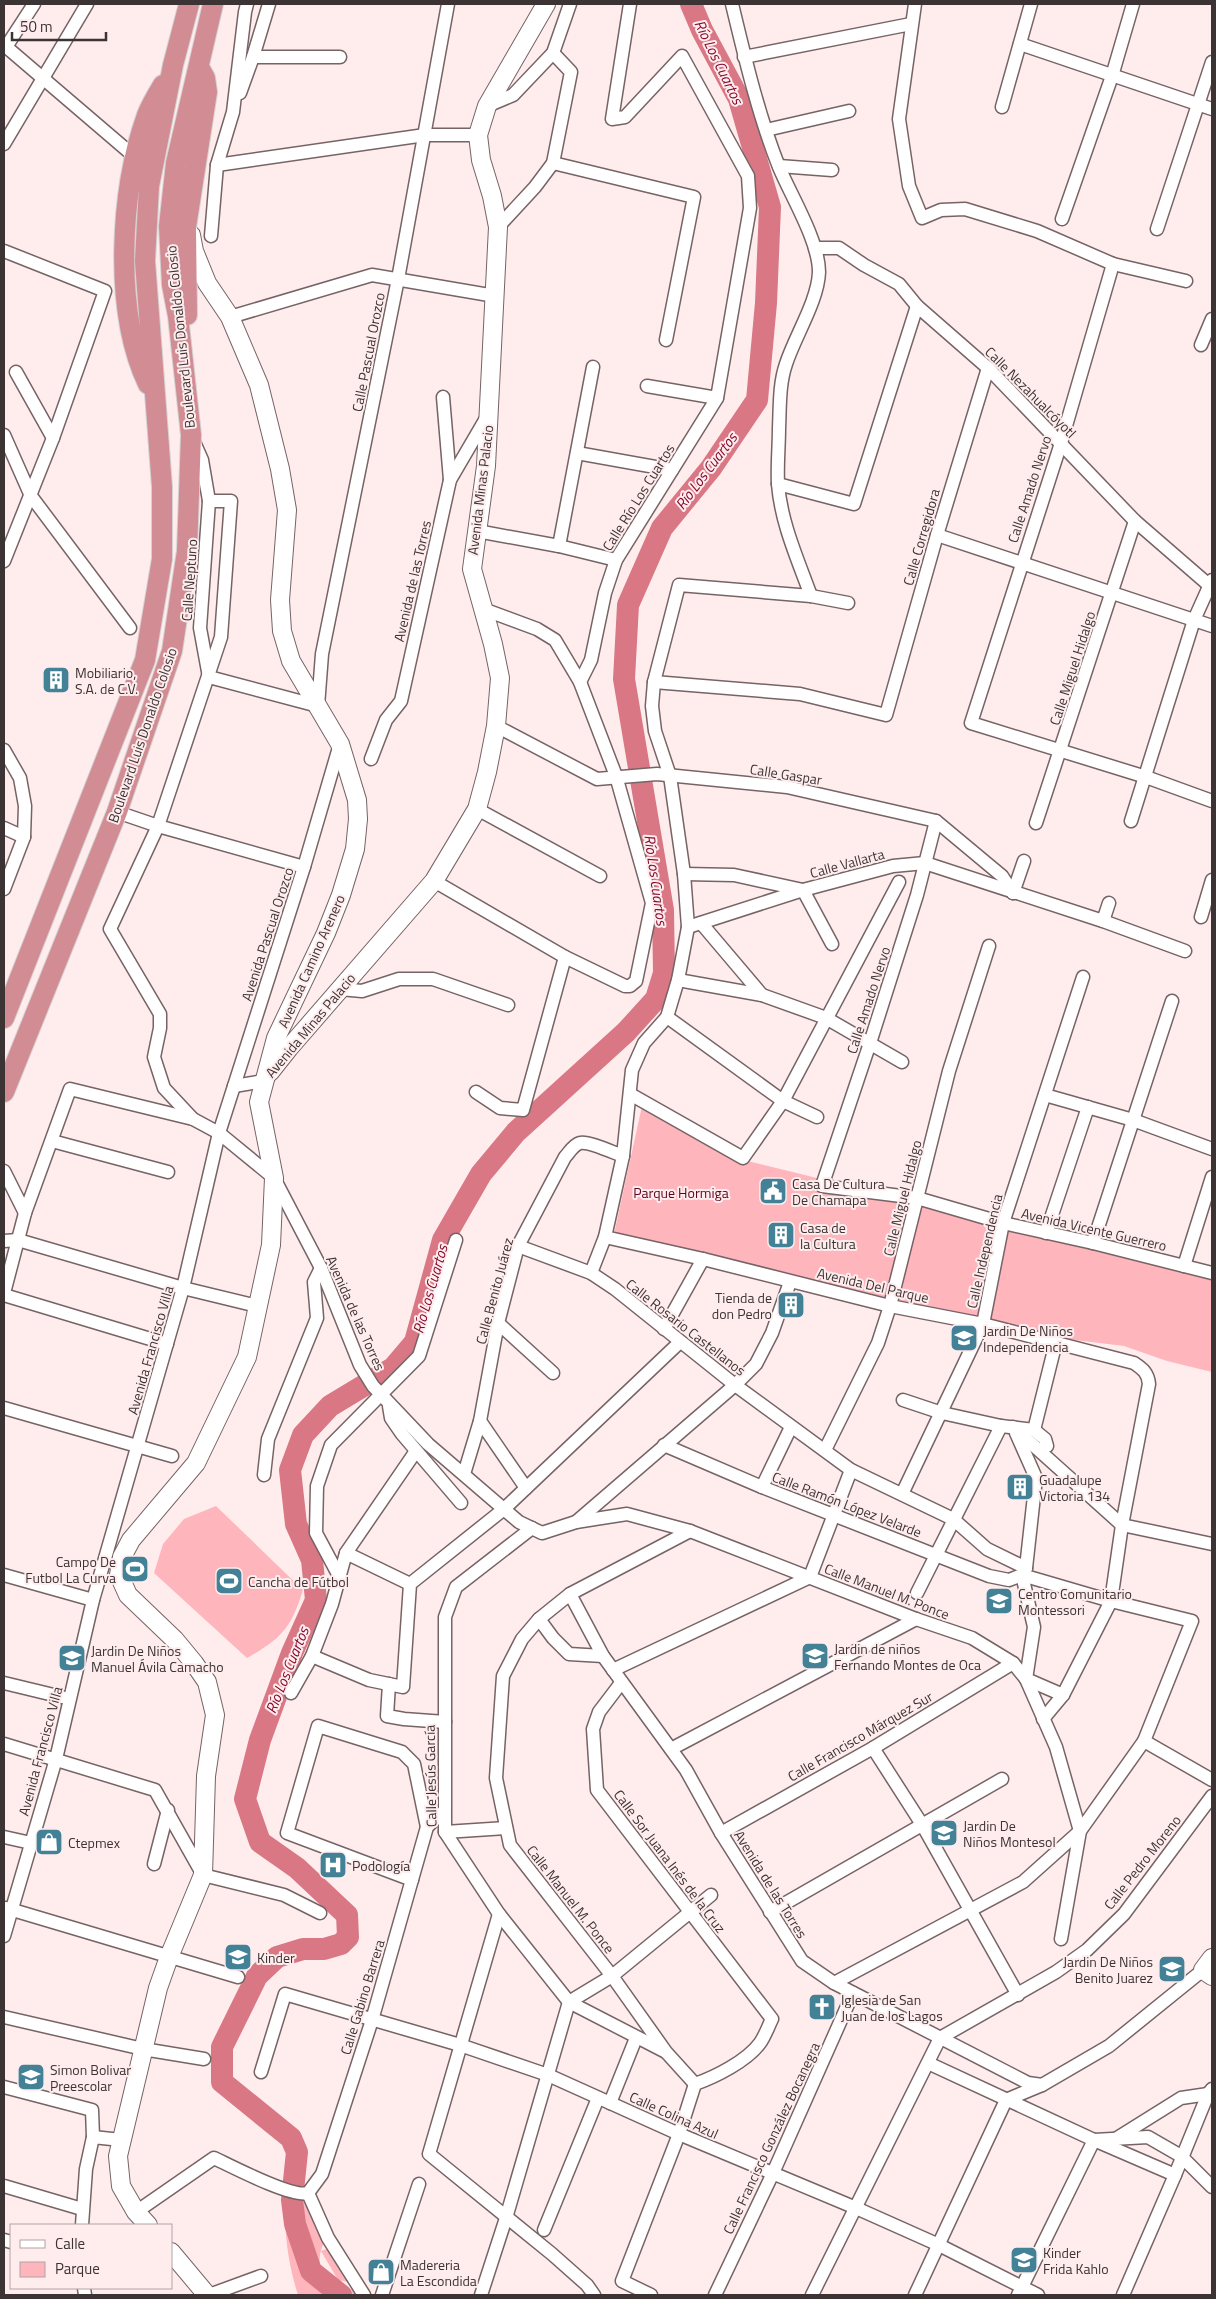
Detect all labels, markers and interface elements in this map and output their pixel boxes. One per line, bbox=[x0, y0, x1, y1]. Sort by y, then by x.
scale bar bbox=[12, 10, 106, 42]
text: 50 m bbox=[20, 15, 53, 38]
water label: Río Los Cuartos bbox=[689, 16, 750, 110]
street label: Boulevard Luis Donaldo Colosio bbox=[160, 245, 200, 429]
street label: Calle Pascual Orozco bbox=[346, 291, 390, 413]
street label: Calle Nezahualcóyotl bbox=[981, 342, 1081, 442]
street label: Avenida Minas Palacio bbox=[462, 424, 498, 556]
water label: Río Los Cuartos bbox=[669, 426, 744, 514]
street label: Calle Amado Nervo bbox=[1002, 433, 1056, 545]
street label: Calle Río Los Cuartos bbox=[597, 439, 679, 555]
street label: Calle Corregidora bbox=[897, 486, 945, 588]
street label: Avenida de las Torres bbox=[388, 518, 436, 644]
street label: Calle Neptuno bbox=[176, 538, 202, 622]
street label: Calle Miguel Hidalgo bbox=[1044, 608, 1100, 728]
street label: Boulevard Luis Donaldo Colosio bbox=[102, 645, 182, 825]
place label: Mobiliario, S.A. de C.V. bbox=[75, 662, 138, 699]
building icon: Mobiliario, S.A. de C.V. bbox=[41, 665, 71, 695]
street label: Calle Gaspar bbox=[748, 758, 824, 790]
water label: Río Los Cuartos bbox=[638, 833, 674, 928]
street label: Calle Vallarta bbox=[807, 843, 887, 883]
street label: Avenida Pascual Orozco bbox=[235, 864, 299, 1004]
street label: Avenida Camino Arenero bbox=[272, 891, 350, 1031]
street label: Calle Amado Nervo bbox=[841, 944, 895, 1056]
street label: Avenida Minas Palacio bbox=[260, 968, 360, 1082]
street label: Calle Miguel Hidalgo bbox=[877, 1138, 927, 1258]
place label: Casa De Cultura De Chamapa bbox=[792, 1173, 885, 1210]
public building icon: Casa De Cultura De Chamapa bbox=[758, 1176, 788, 1206]
park label: Parque Hormiga bbox=[633, 1182, 729, 1203]
street label: Calle Independencia bbox=[961, 1192, 1007, 1310]
street label: Avenida Vicente Guerrero bbox=[1019, 1202, 1169, 1256]
place label: Casa de la Cultura bbox=[800, 1217, 856, 1254]
building icon: Casa de la Cultura bbox=[766, 1220, 796, 1250]
street label: Calle Benito Juárez bbox=[470, 1235, 518, 1347]
water label: Río Los Cuartos bbox=[406, 1240, 454, 1336]
street label: Avenida de las Torres bbox=[321, 1252, 391, 1374]
street label: Avenida Del Parque bbox=[815, 1262, 931, 1308]
street label: Calle Rosario Castellanos bbox=[622, 1273, 750, 1381]
street label: Avenida Francisco Villa bbox=[122, 1283, 178, 1417]
place label: Tienda de don Pedro bbox=[712, 1287, 772, 1324]
building icon: Tienda de don Pedro bbox=[776, 1290, 806, 1320]
place label: Jardin De Niños Independencia bbox=[983, 1320, 1073, 1357]
school or university icon: Jardin De Niños Independencia bbox=[949, 1323, 979, 1353]
street label: Calle Ramón López Velarde bbox=[769, 1466, 925, 1542]
place label: Guadalupe Victoria 134 bbox=[1039, 1469, 1110, 1506]
building icon: Guadalupe Victoria 134 bbox=[1005, 1472, 1035, 1502]
place label: Campo De Futbol La Curva bbox=[25, 1551, 116, 1588]
sports icon: Campo De Futbol La Curva bbox=[120, 1554, 150, 1584]
street label: Calle Manuel M. Ponce bbox=[821, 1557, 953, 1625]
sports icon: Cancha de Fútbol bbox=[214, 1566, 244, 1596]
place label: Cancha de Fútbol bbox=[248, 1571, 349, 1592]
place label: Centro Comunitario Montessori bbox=[1018, 1583, 1132, 1620]
school or university icon: Centro Comunitario Montessori bbox=[984, 1586, 1014, 1616]
water label: Río Los Cuartos bbox=[259, 1622, 315, 1717]
place label: Jardin de niños Fernando Montes de Oca bbox=[834, 1638, 981, 1675]
place label: Jardin De Niños Manuel Ávila Camacho bbox=[91, 1640, 224, 1677]
school or university icon: Jardin de niños Fernando Montes de Oca bbox=[800, 1641, 830, 1671]
school or university icon: Jardin De Niños Manuel Ávila Camacho bbox=[57, 1643, 87, 1673]
street label: Avenida Francisco Villa bbox=[13, 1684, 67, 1818]
street label: Calle Francisco Márquez Sur bbox=[784, 1686, 937, 1786]
street label: Calle Jesús García bbox=[419, 1725, 441, 1827]
street label: Calle Sor Juana Inés de la Cruz bbox=[609, 1785, 731, 1937]
street label: Calle Pedro Moreno bbox=[1098, 1810, 1186, 1914]
place label: Jardin De Niños Montesol bbox=[963, 1815, 1056, 1852]
school or university icon: Jardin De Niños Montesol bbox=[929, 1818, 959, 1848]
street label: Avenida de las Torres bbox=[729, 1826, 813, 1942]
shop icon: Ctepmex bbox=[34, 1827, 64, 1857]
place label: Ctepmex bbox=[68, 1832, 121, 1853]
street label: Calle Manuel M. Ponce bbox=[522, 1840, 620, 1958]
hospital icon: Podología bbox=[318, 1850, 348, 1880]
place label: Podología bbox=[352, 1855, 410, 1876]
street label: Calle Gabino Barrera bbox=[335, 1937, 389, 2057]
school or university icon: Kinder bbox=[223, 1942, 253, 1972]
place label: Kinder bbox=[257, 1947, 295, 1968]
place label: Jardin De Niños Benito Juarez bbox=[1063, 1951, 1153, 1988]
school or university icon: Jardin De Niños Benito Juarez bbox=[1157, 1954, 1187, 1984]
place label: Iglesia de San Juan de los Lagos bbox=[841, 1989, 943, 2026]
church icon: Iglesia de San Juan de los Lagos bbox=[807, 1992, 837, 2022]
street label: Calle Francisco González Bocanegra bbox=[717, 2039, 825, 2237]
place label: Simon Bolivar Preescolar bbox=[50, 2059, 131, 2096]
school or university icon: Simon Bolivar Preescolar bbox=[16, 2062, 46, 2092]
street label: Calle Colina Azul bbox=[626, 2086, 722, 2144]
legend bbox=[10, 2224, 172, 2289]
text: Calle bbox=[55, 2232, 85, 2255]
place label: Kinder Frida Kahlo bbox=[1043, 2242, 1109, 2279]
school or university icon: Kinder Frida Kahlo bbox=[1009, 2245, 1039, 2275]
place label: Madereria La Escondida bbox=[400, 2254, 477, 2291]
text: Parque bbox=[55, 2257, 100, 2280]
shop icon: Madereria La Escondida bbox=[366, 2257, 396, 2287]

